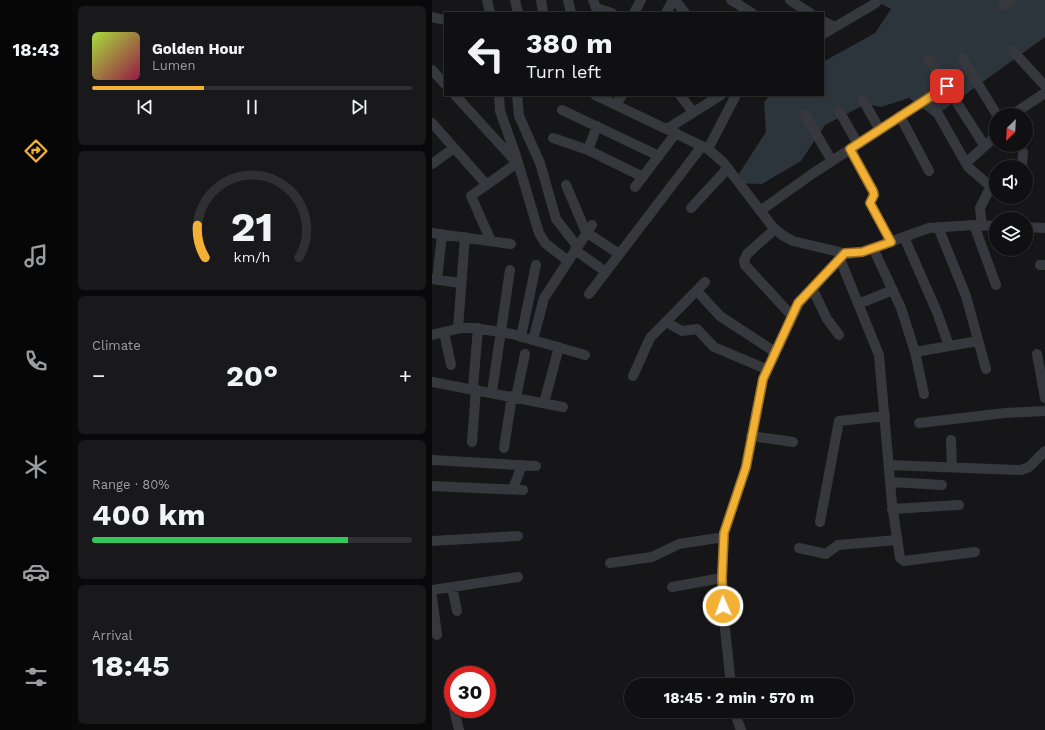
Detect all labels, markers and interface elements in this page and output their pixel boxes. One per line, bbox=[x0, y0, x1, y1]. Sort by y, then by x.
text: 380 m bbox=[526, 27, 613, 60]
icon: left bbox=[460, 28, 512, 80]
text: 18:43 bbox=[13, 39, 59, 60]
text: Golden Hour bbox=[152, 40, 244, 58]
text: Lumen bbox=[152, 58, 196, 73]
text: Turn left bbox=[526, 61, 601, 82]
pin bbox=[930, 69, 964, 103]
icon: arrive bbox=[936, 75, 958, 97]
icon: previous bbox=[134, 96, 156, 118]
icon: pause bbox=[241, 96, 263, 118]
icon: next bbox=[348, 96, 370, 118]
north arrow bbox=[989, 108, 1033, 152]
map controls bbox=[989, 108, 1033, 256]
icon: directions bbox=[22, 137, 50, 165]
button: sound bbox=[989, 160, 1033, 204]
text: 21 bbox=[231, 202, 273, 251]
button: layers bbox=[989, 212, 1033, 256]
icon: music bbox=[22, 242, 50, 270]
text: km/h bbox=[234, 249, 270, 265]
text: Climate bbox=[92, 338, 141, 353]
icon: phone bbox=[22, 347, 50, 375]
text: 20° bbox=[226, 358, 278, 393]
text: − bbox=[92, 363, 105, 388]
text: + bbox=[399, 363, 412, 388]
icon: climate bbox=[22, 453, 50, 481]
text: Range · 80% bbox=[92, 477, 170, 492]
text: 400 km bbox=[92, 497, 206, 532]
icon: car bbox=[22, 558, 50, 586]
position arrow bbox=[702, 585, 744, 627]
text: Arrival bbox=[92, 628, 133, 643]
text: 18:45 bbox=[92, 648, 170, 683]
icon: filters bbox=[22, 663, 50, 691]
speed limit sign: 30 bbox=[444, 666, 496, 718]
text: 18:45 · 2 min · 570 m bbox=[664, 689, 814, 707]

